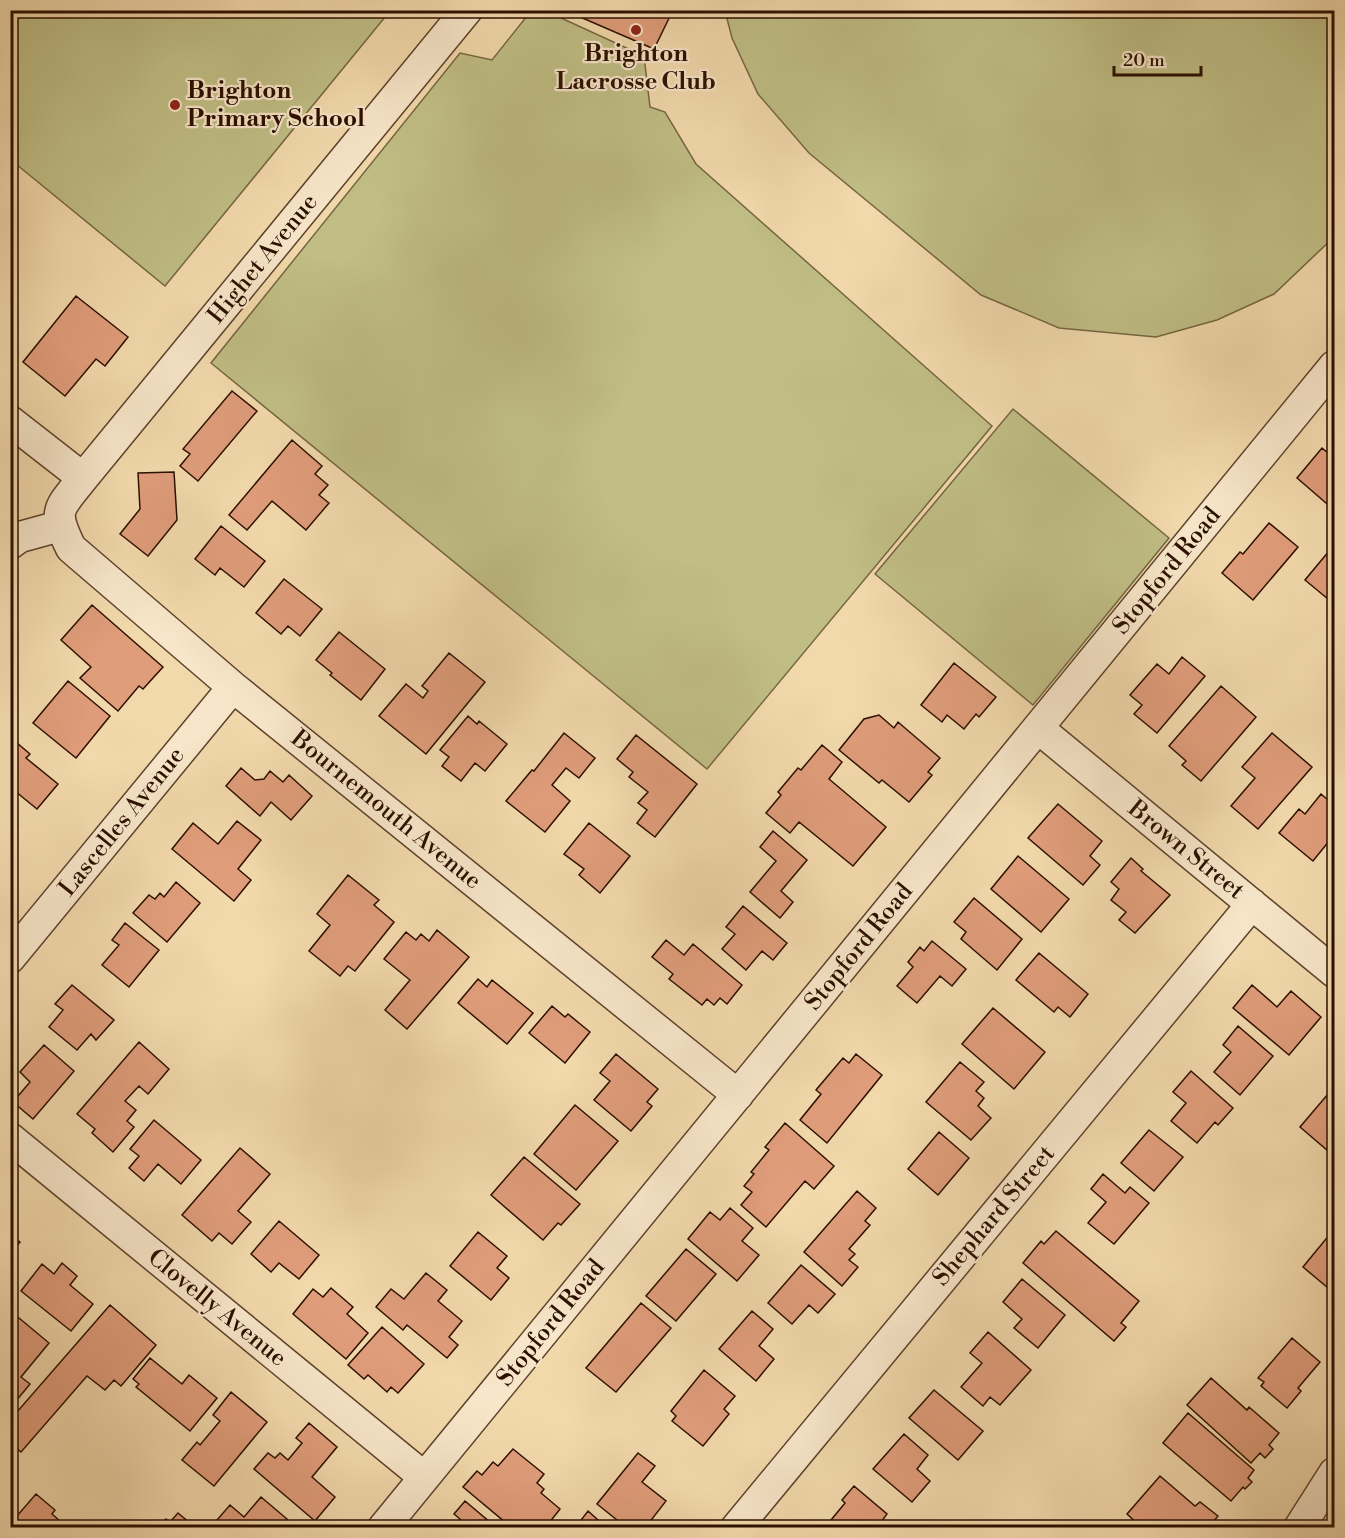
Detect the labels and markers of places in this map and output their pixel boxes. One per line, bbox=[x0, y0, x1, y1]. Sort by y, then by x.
marker: Brighton Lacrosse Club bbox=[629, 23, 643, 37]
place label: Brighton Lacrosse Club bbox=[556, 39, 716, 97]
place label: Brighton Primary School bbox=[187, 76, 365, 134]
marker: Brighton Primary School bbox=[168, 98, 182, 112]

